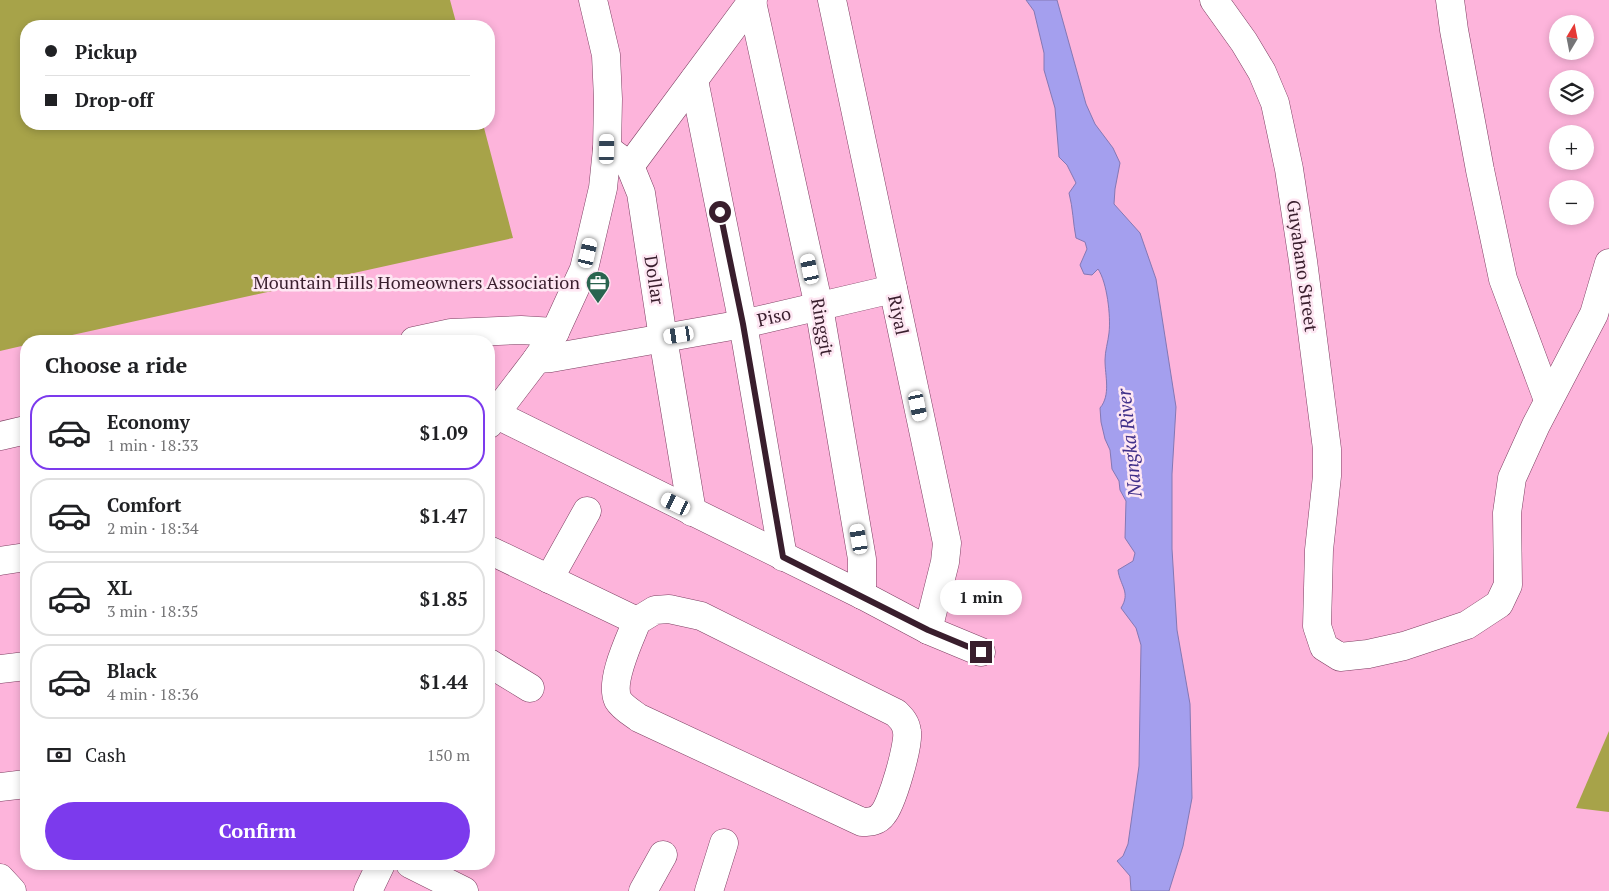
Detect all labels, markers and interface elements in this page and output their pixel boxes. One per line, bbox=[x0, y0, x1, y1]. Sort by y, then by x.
north arrow bbox=[1549, 15, 1594, 60]
map controls bbox=[1549, 15, 1594, 225]
text: Pickup bbox=[75, 39, 137, 64]
button: layers bbox=[1549, 70, 1594, 115]
text: Drop-off bbox=[75, 87, 153, 112]
button: + bbox=[1549, 125, 1594, 170]
car bbox=[599, 134, 614, 164]
button: − bbox=[1549, 180, 1594, 225]
street label: Guyabano Street bbox=[1282, 198, 1324, 334]
route start bbox=[709, 201, 731, 223]
car bbox=[577, 237, 598, 269]
street label: Dollar bbox=[639, 253, 671, 306]
car bbox=[799, 253, 820, 285]
place label: Mountain Hills Homeowners Association bbox=[253, 270, 580, 294]
office icon: Mountain Hills Homeowners Association bbox=[585, 270, 611, 304]
street label: Riyal bbox=[883, 292, 915, 337]
street label: Ringgit bbox=[806, 296, 840, 358]
street label: Piso bbox=[755, 301, 793, 332]
car bbox=[663, 325, 694, 345]
text: Choose a ride bbox=[45, 350, 187, 379]
water label: Nangka River bbox=[1110, 387, 1147, 499]
car bbox=[907, 390, 928, 422]
text: Economy bbox=[107, 409, 190, 434]
icon: car bbox=[47, 410, 92, 455]
text: $1.09 bbox=[419, 420, 468, 445]
text: 1 min · 18:33 bbox=[107, 434, 199, 456]
car bbox=[659, 491, 692, 517]
text: Comfort bbox=[107, 492, 182, 517]
icon: car bbox=[47, 493, 92, 538]
text: $1.47 bbox=[419, 503, 468, 528]
text: 2 min · 18:34 bbox=[107, 517, 199, 539]
car bbox=[849, 523, 868, 555]
text: XL bbox=[107, 575, 132, 600]
icon: car bbox=[47, 576, 92, 621]
callout: 1 min bbox=[940, 580, 1022, 614]
text: $1.85 bbox=[419, 586, 468, 611]
text: 1 min bbox=[959, 586, 1003, 608]
text: 3 min · 18:35 bbox=[107, 600, 199, 622]
route end bbox=[970, 641, 992, 663]
text: Black bbox=[107, 658, 157, 683]
icon: car bbox=[47, 659, 92, 704]
text: $1.44 bbox=[419, 669, 468, 694]
text: 4 min · 18:36 bbox=[107, 683, 199, 705]
icon: cash bbox=[45, 741, 73, 769]
text: Cash bbox=[85, 742, 126, 767]
text: 150 m bbox=[427, 744, 470, 766]
button: Confirm bbox=[45, 802, 470, 860]

